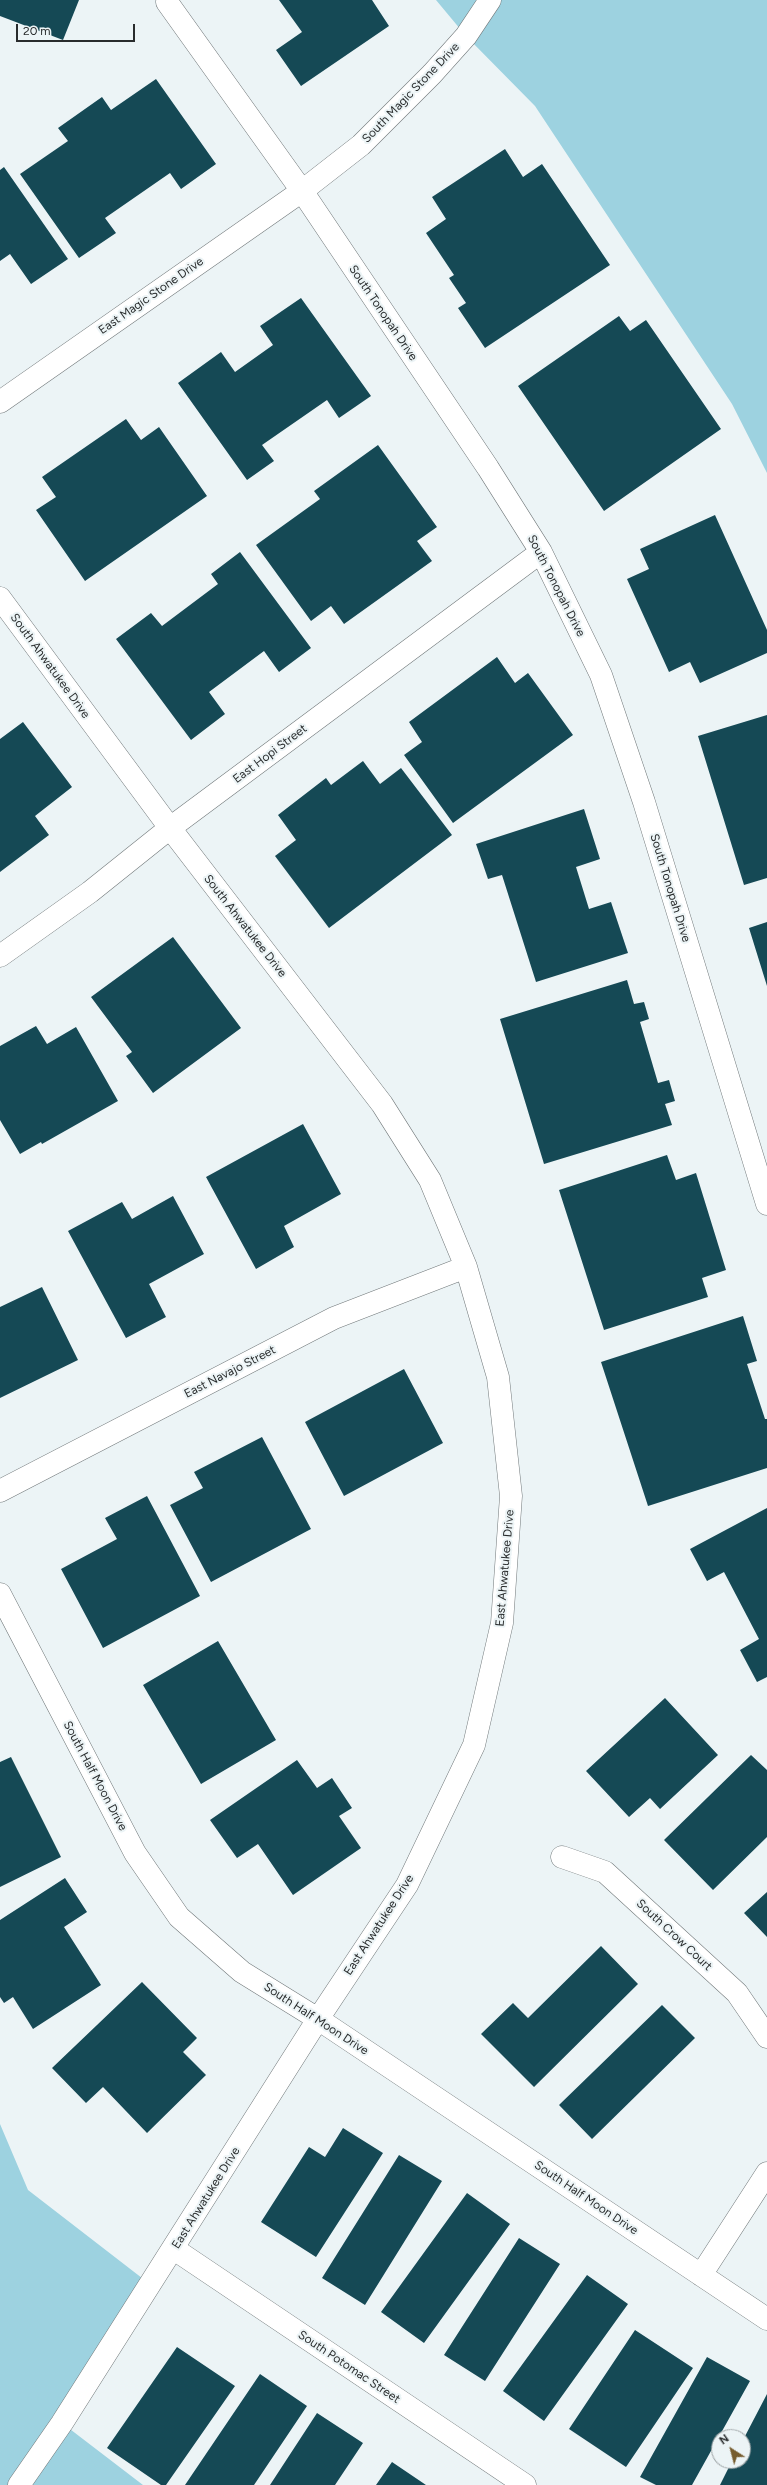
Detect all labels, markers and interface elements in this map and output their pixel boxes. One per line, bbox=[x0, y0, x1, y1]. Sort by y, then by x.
scale bar bbox=[18, 16, 137, 42]
text: 20 m bbox=[23, 24, 51, 38]
street label: South Magic Stone Drive bbox=[359, 40, 463, 146]
street label: East Magic Stone Drive bbox=[96, 254, 206, 338]
street label: South Tonopah Drive bbox=[346, 262, 420, 364]
street label: South Tonopah Drive bbox=[524, 533, 588, 639]
street label: South Ahwatukee Drive bbox=[7, 611, 93, 721]
street label: East Hopi Street bbox=[230, 722, 310, 786]
street label: South Tonopah Drive bbox=[647, 832, 693, 944]
street label: South Ahwatukee Drive bbox=[201, 872, 289, 980]
street label: East Navajo Street bbox=[182, 1343, 278, 1401]
street label: East Ahwatukee Drive bbox=[493, 1509, 517, 1627]
street label: South Half Moon Drive bbox=[60, 1719, 130, 1833]
street label: East Ahwatukee Drive bbox=[341, 1872, 417, 1978]
street label: South Crow Court bbox=[633, 1896, 715, 1974]
street label: South Half Moon Drive bbox=[261, 1980, 371, 2058]
street label: East Ahwatukee Drive bbox=[169, 2145, 243, 2251]
street label: South Half Moon Drive bbox=[531, 2158, 641, 2238]
street label: South Potomac Street bbox=[295, 2328, 403, 2406]
north arrow bbox=[711, 2429, 751, 2469]
text: N bbox=[717, 2432, 731, 2447]

